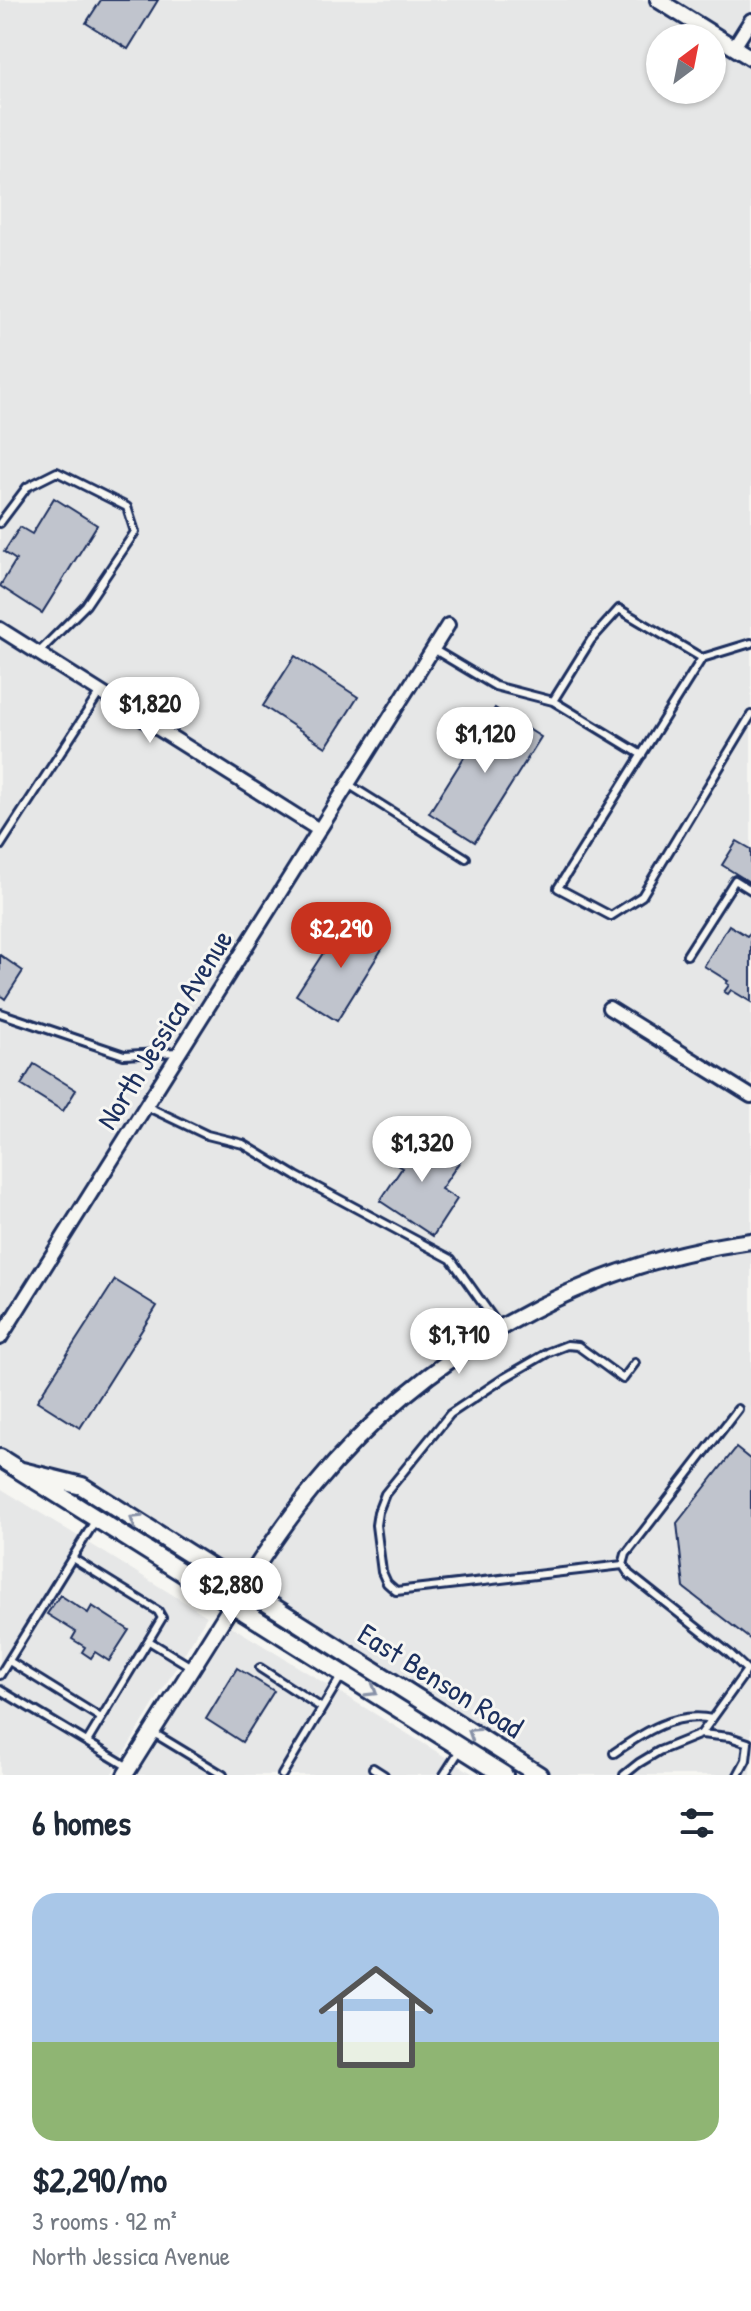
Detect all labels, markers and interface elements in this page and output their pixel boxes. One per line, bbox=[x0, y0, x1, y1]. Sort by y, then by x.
north arrow bbox=[646, 24, 726, 104]
map controls bbox=[646, 24, 726, 104]
pin: $1,820 bbox=[85, 677, 215, 745]
text: $1,820 bbox=[119, 685, 181, 720]
pin: $1,120 bbox=[420, 707, 550, 775]
text: $1,120 bbox=[454, 715, 516, 750]
pin: $2,290 bbox=[276, 902, 406, 970]
text: $2,290 bbox=[309, 910, 373, 945]
street label: North Jessica Avenue bbox=[86, 921, 242, 1137]
pin: $1,320 bbox=[357, 1116, 487, 1184]
text: $1,320 bbox=[390, 1124, 454, 1159]
pin: $1,710 bbox=[394, 1308, 524, 1376]
text: $1,710 bbox=[428, 1316, 490, 1351]
one-way arrow bbox=[129, 1514, 144, 1529]
pin: $2,880 bbox=[166, 1558, 296, 1626]
text: $2,880 bbox=[199, 1566, 263, 1601]
street label: East Benson Road bbox=[351, 1613, 531, 1747]
one-way arrow bbox=[364, 1681, 378, 1696]
one-way arrow bbox=[467, 1728, 482, 1743]
text: 6 homes bbox=[32, 1800, 131, 1846]
icon: filters bbox=[675, 1801, 719, 1845]
icon: home bbox=[304, 1945, 448, 2089]
text: $2,290/mo bbox=[32, 2157, 167, 2203]
text: 3 rooms · 92 m² bbox=[32, 2203, 177, 2238]
text: North Jessica Avenue bbox=[32, 2238, 230, 2273]

